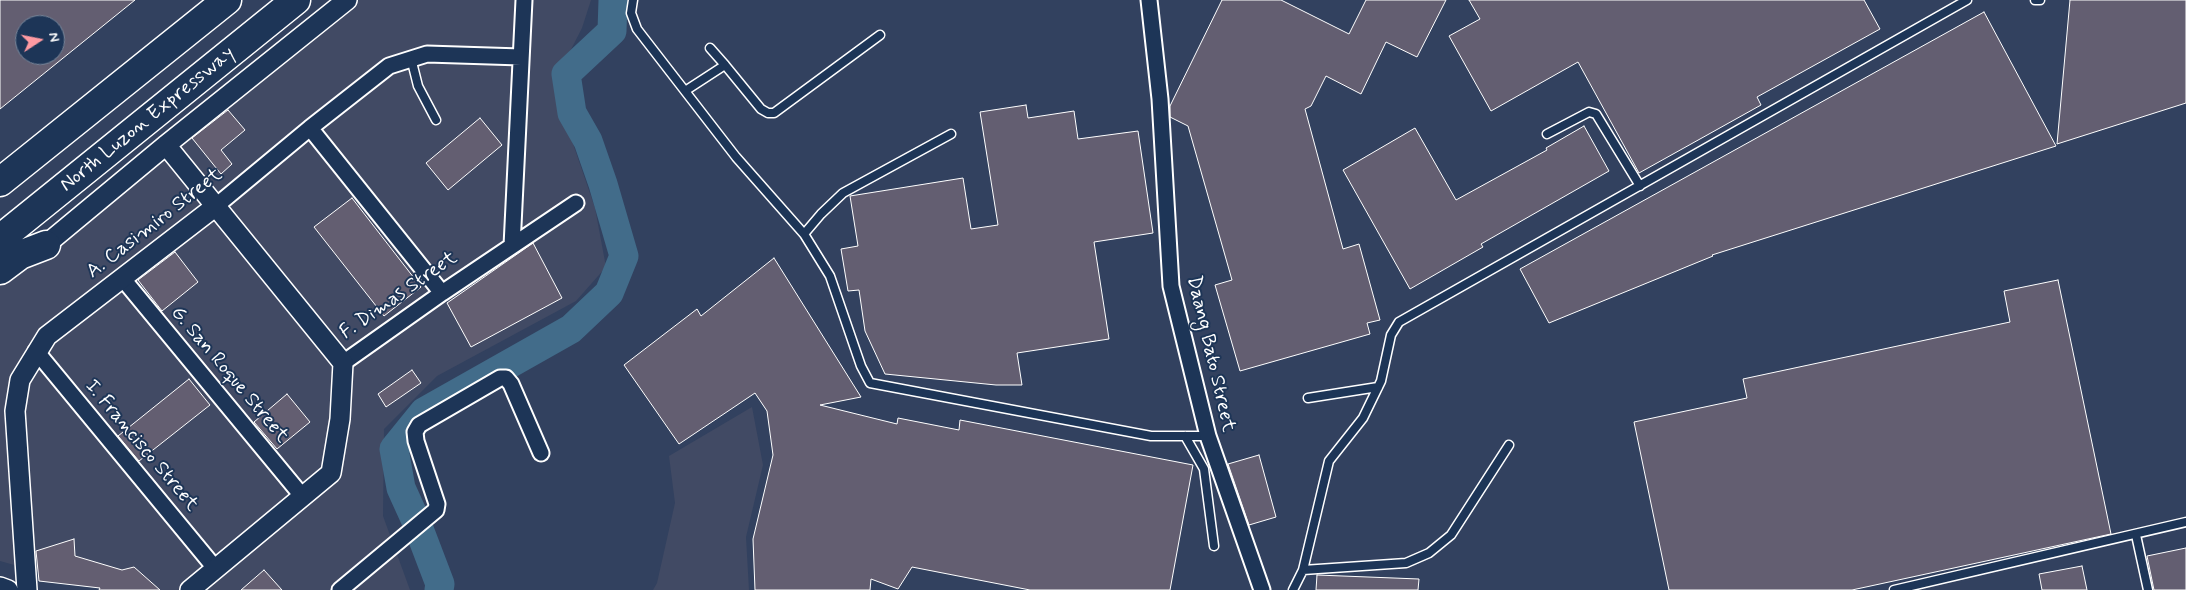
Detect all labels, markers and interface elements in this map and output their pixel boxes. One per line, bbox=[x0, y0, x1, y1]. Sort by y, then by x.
north arrow bbox=[15, 15, 65, 65]
text: N bbox=[44, 31, 63, 44]
street label: North Luzon Expressway bbox=[56, 42, 240, 198]
street label: A. Casimiro Street bbox=[82, 164, 228, 284]
street label: F. Dimas Street bbox=[336, 247, 462, 345]
street label: Daang Bato Street bbox=[1180, 274, 1240, 434]
street label: G. San Roque Street bbox=[165, 302, 293, 448]
street label: I. Francisco Street bbox=[79, 375, 203, 517]

